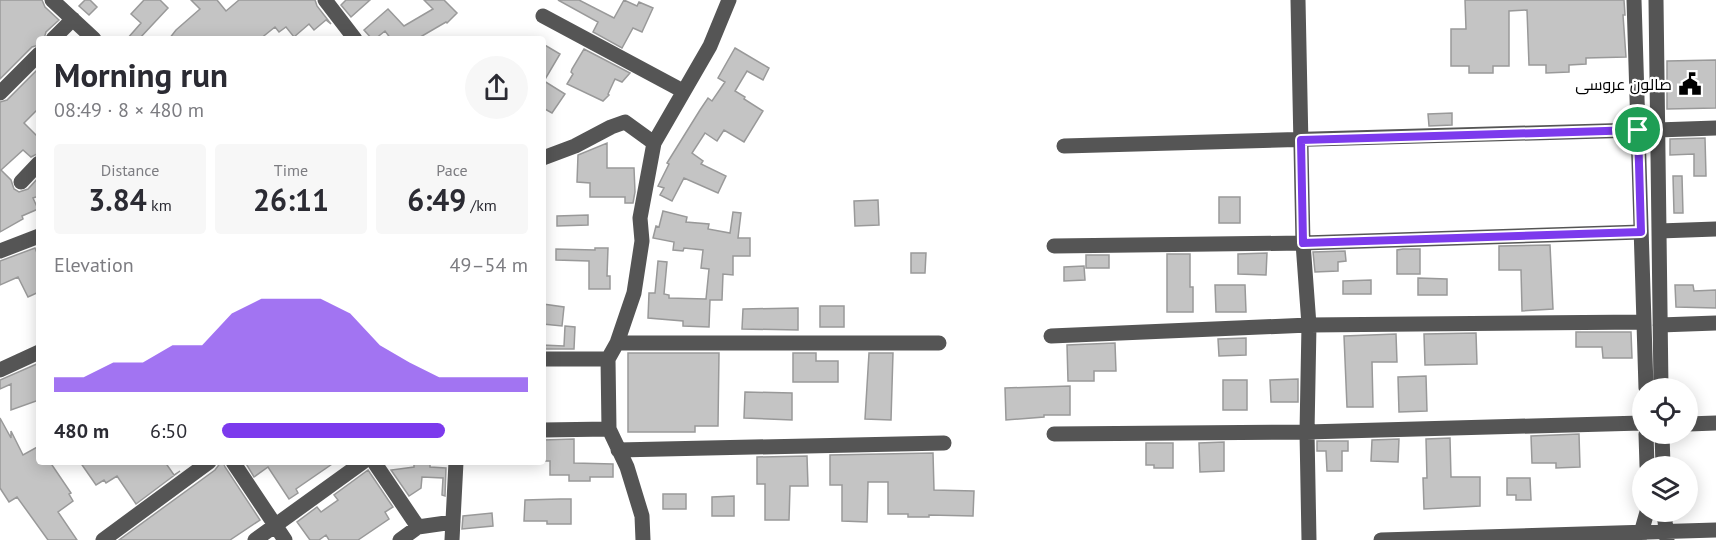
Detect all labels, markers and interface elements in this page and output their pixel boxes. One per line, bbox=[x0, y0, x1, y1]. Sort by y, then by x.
text: Morning run bbox=[54, 53, 228, 96]
button: share bbox=[465, 56, 528, 119]
public building icon: صالون عروسی bbox=[1677, 71, 1703, 97]
place label: صالون عروسی bbox=[1575, 74, 1672, 95]
text: 08:49 · 8 × 480 m bbox=[54, 97, 204, 123]
pin bbox=[1612, 104, 1663, 155]
icon: arrive bbox=[1621, 113, 1654, 146]
text: Distance bbox=[101, 160, 159, 180]
text: Time bbox=[274, 160, 308, 180]
text: Pace bbox=[436, 160, 468, 180]
text: 3.84 bbox=[88, 180, 147, 219]
text: 26:11 bbox=[253, 180, 329, 219]
text: 6:49 bbox=[407, 180, 466, 219]
text: km bbox=[147, 195, 172, 215]
text: /km bbox=[466, 195, 497, 215]
text: Elevation bbox=[54, 252, 134, 278]
text: 49–54 m bbox=[450, 252, 528, 278]
map controls bbox=[1632, 378, 1698, 522]
button: locate bbox=[1632, 378, 1698, 444]
text: 480 m bbox=[54, 418, 109, 444]
text: 6:50 bbox=[150, 418, 187, 444]
button: layers bbox=[1632, 456, 1698, 522]

